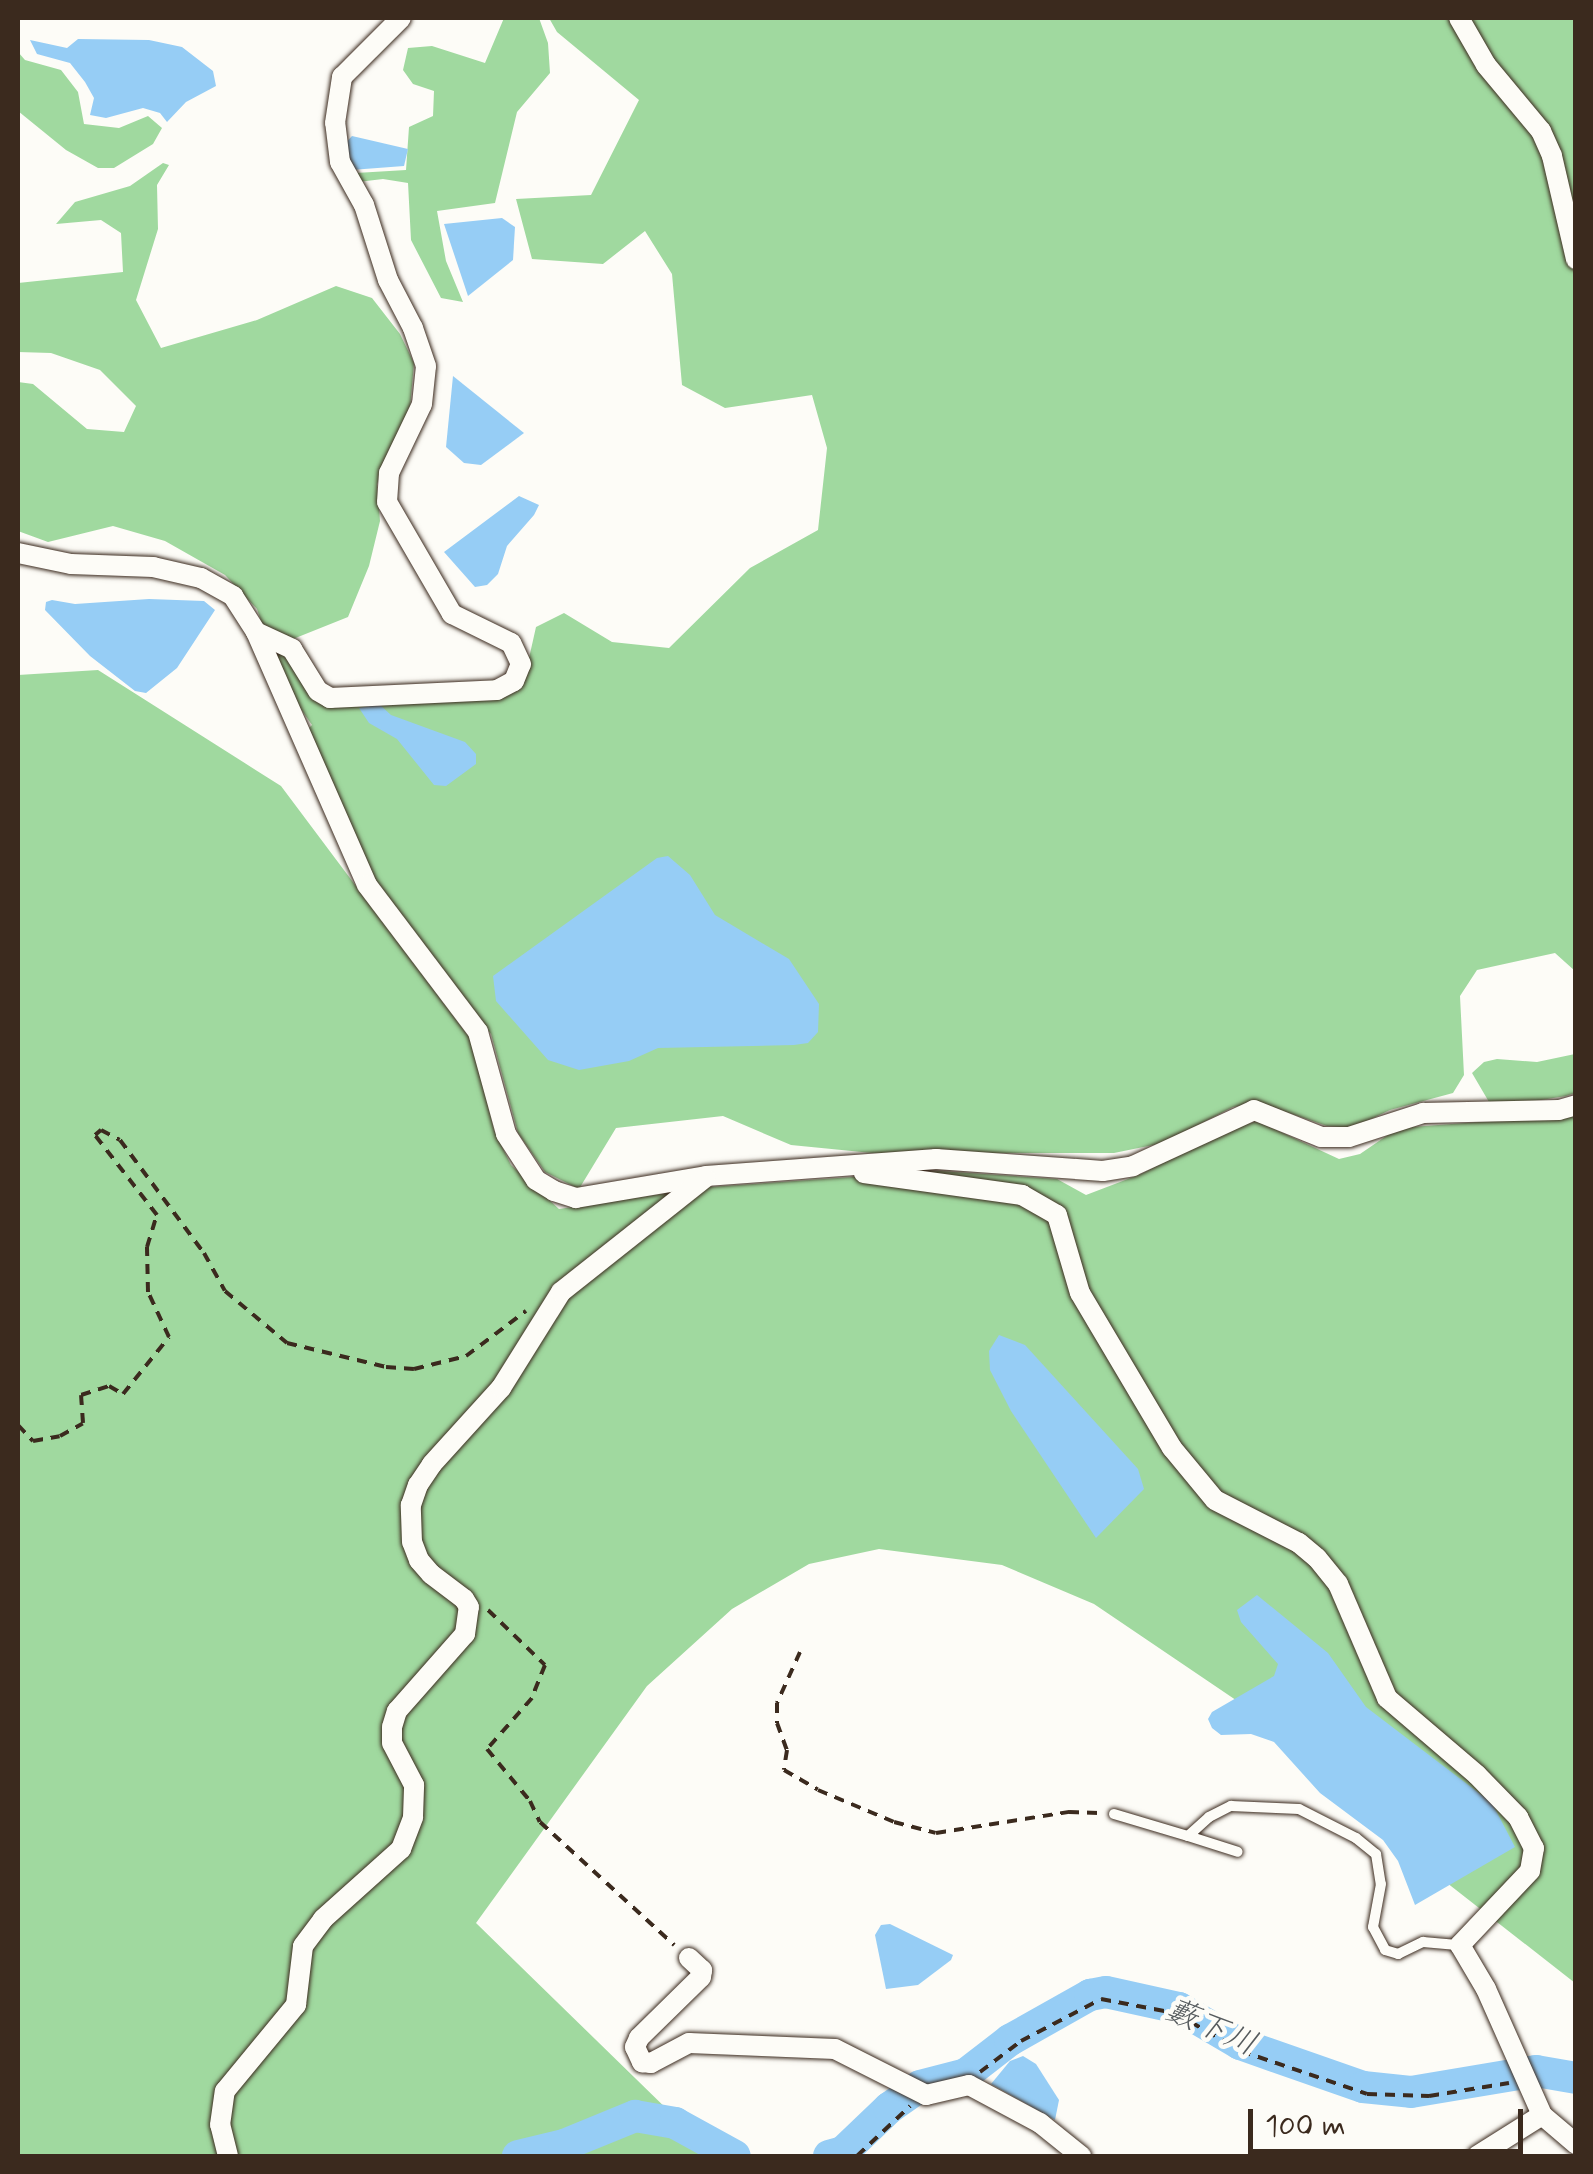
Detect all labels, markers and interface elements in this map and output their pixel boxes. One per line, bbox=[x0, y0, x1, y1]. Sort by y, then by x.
water label: 藪下川 bbox=[1159, 1991, 1263, 2065]
scale bar bbox=[1253, 2089, 1528, 2151]
text: 100 m bbox=[1265, 2107, 1346, 2146]

